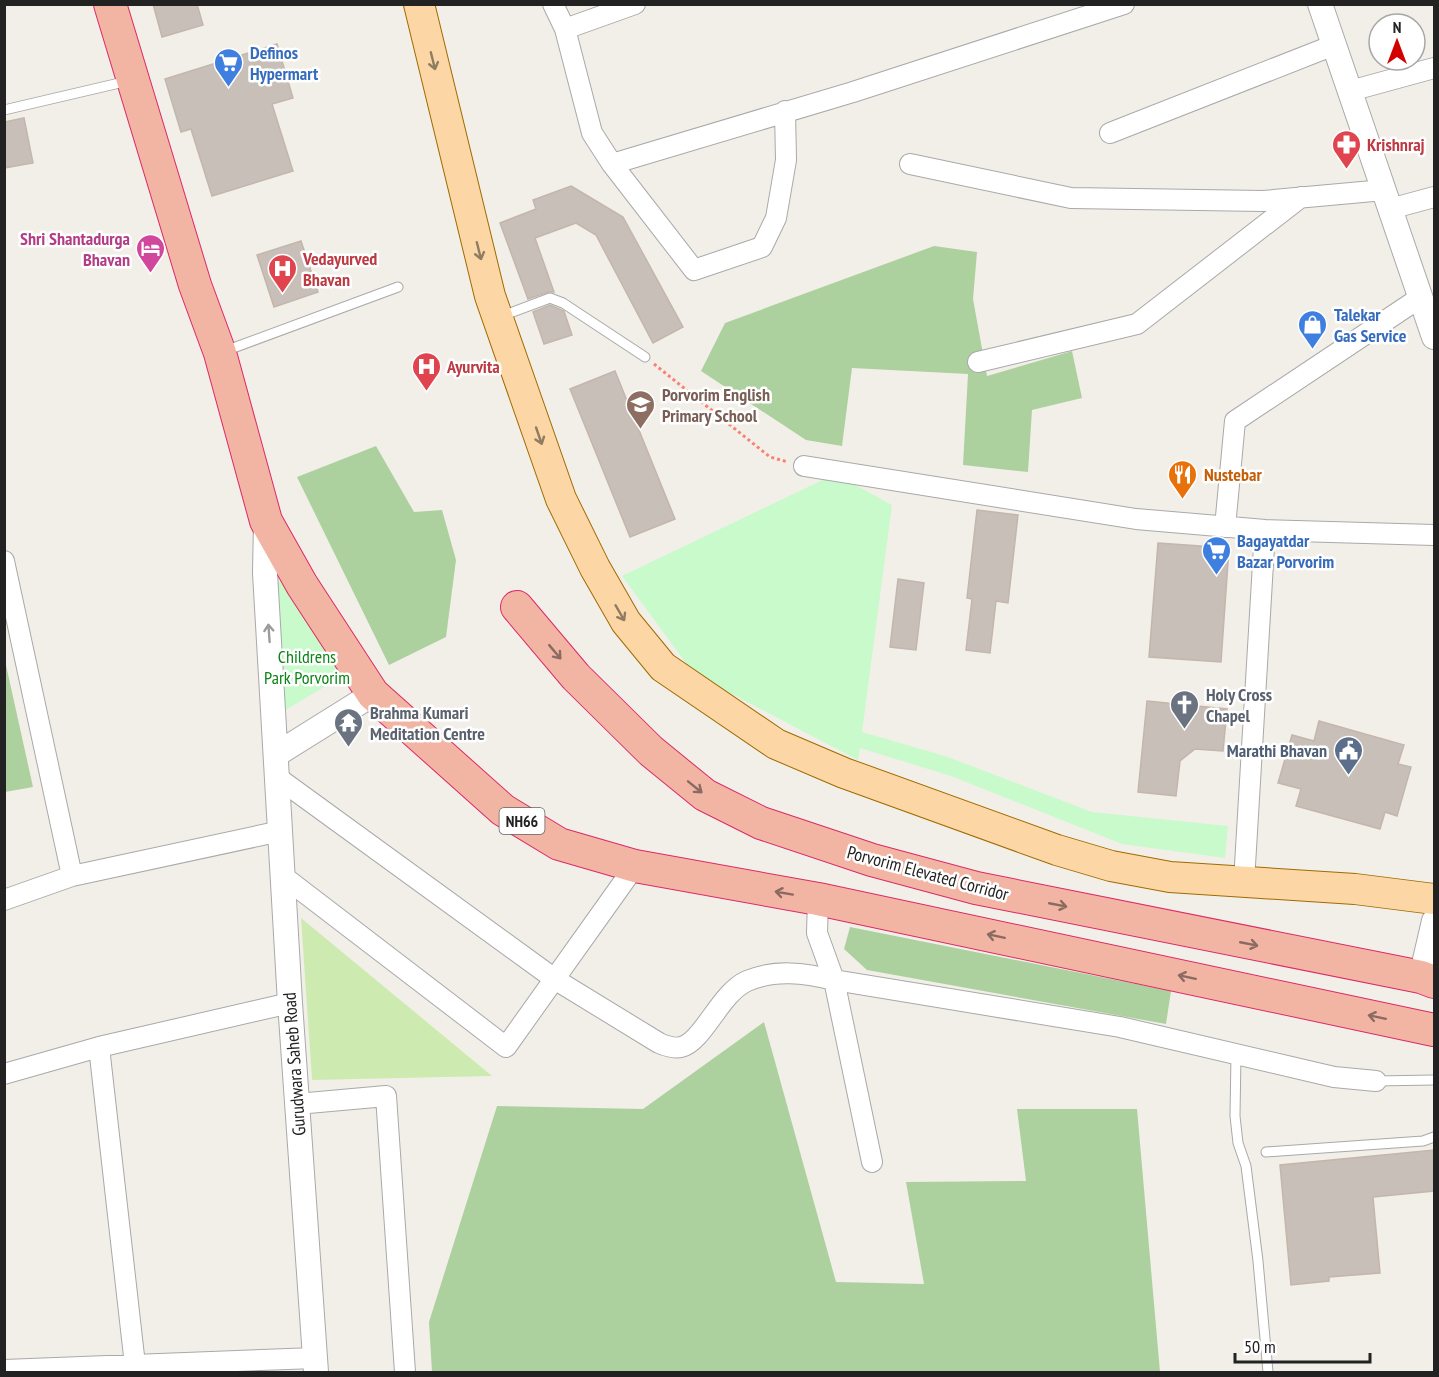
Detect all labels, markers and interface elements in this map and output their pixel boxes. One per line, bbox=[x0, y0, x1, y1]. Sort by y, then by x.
north arrow bbox=[1367, 12, 1427, 72]
text: N bbox=[1393, 17, 1401, 37]
place label: Definos Hypermart bbox=[250, 41, 319, 85]
supermarket icon: Definos Hypermart bbox=[213, 46, 245, 88]
one-way arrow bbox=[427, 52, 439, 71]
pharmacy icon: Krishnraj bbox=[1330, 128, 1362, 170]
place label: Krishnraj bbox=[1367, 133, 1425, 156]
place label: Shri Shantadurga Bhavan bbox=[20, 227, 130, 271]
hotel icon: Shri Shantadurga Bhavan bbox=[135, 232, 167, 274]
one-way arrow bbox=[473, 241, 485, 260]
place label: Vedayurved Bhavan bbox=[302, 247, 377, 291]
hospital icon: Vedayurved Bhavan bbox=[266, 252, 298, 294]
place label: Talekar Gas Service bbox=[1334, 303, 1407, 347]
shop icon: Talekar Gas Service bbox=[1297, 308, 1329, 350]
hospital icon: Ayurvita bbox=[410, 350, 442, 392]
place label: Ayurvita bbox=[446, 355, 500, 378]
place label: Porvorim English Primary School bbox=[662, 383, 770, 427]
school or university icon: Porvorim English Primary School bbox=[625, 388, 657, 430]
one-way arrow bbox=[534, 426, 545, 445]
restaurant icon: Nustebar bbox=[1167, 458, 1199, 500]
place label: Nustebar bbox=[1204, 463, 1262, 486]
place label: Bagayatdar Bazar Porvorim bbox=[1237, 529, 1334, 573]
supermarket icon: Bagayatdar Bazar Porvorim bbox=[1200, 534, 1232, 576]
one-way arrow bbox=[615, 604, 627, 621]
one-way arrow bbox=[263, 624, 274, 644]
one-way arrow bbox=[549, 644, 562, 660]
park label: Childrens Park Porvorim bbox=[264, 645, 350, 689]
place label: Holy Cross Chapel bbox=[1206, 683, 1272, 727]
church icon: Holy Cross Chapel bbox=[1169, 688, 1201, 730]
place label: Brahma Kumari Meditation Centre bbox=[370, 701, 485, 745]
temple icon: Brahma Kumari Meditation Centre bbox=[333, 706, 365, 748]
public building icon: Marathi Bhavan bbox=[1332, 734, 1364, 776]
place label: Marathi Bhavan bbox=[1227, 739, 1327, 762]
one-way arrow bbox=[687, 781, 703, 794]
road number: NH66 bbox=[500, 808, 544, 834]
street label: Porvorim Elevated Corridor bbox=[845, 840, 1011, 906]
one-way arrow bbox=[775, 887, 795, 898]
one-way arrow bbox=[1048, 900, 1068, 911]
one-way arrow bbox=[987, 930, 1006, 942]
one-way arrow bbox=[1240, 938, 1259, 950]
one-way arrow bbox=[1177, 971, 1197, 982]
street label: Gurudwara Saheb Road bbox=[278, 992, 310, 1136]
one-way arrow bbox=[1368, 1011, 1387, 1023]
scale bar bbox=[1235, 1326, 1370, 1364]
text: 50 m bbox=[1244, 1335, 1276, 1358]

